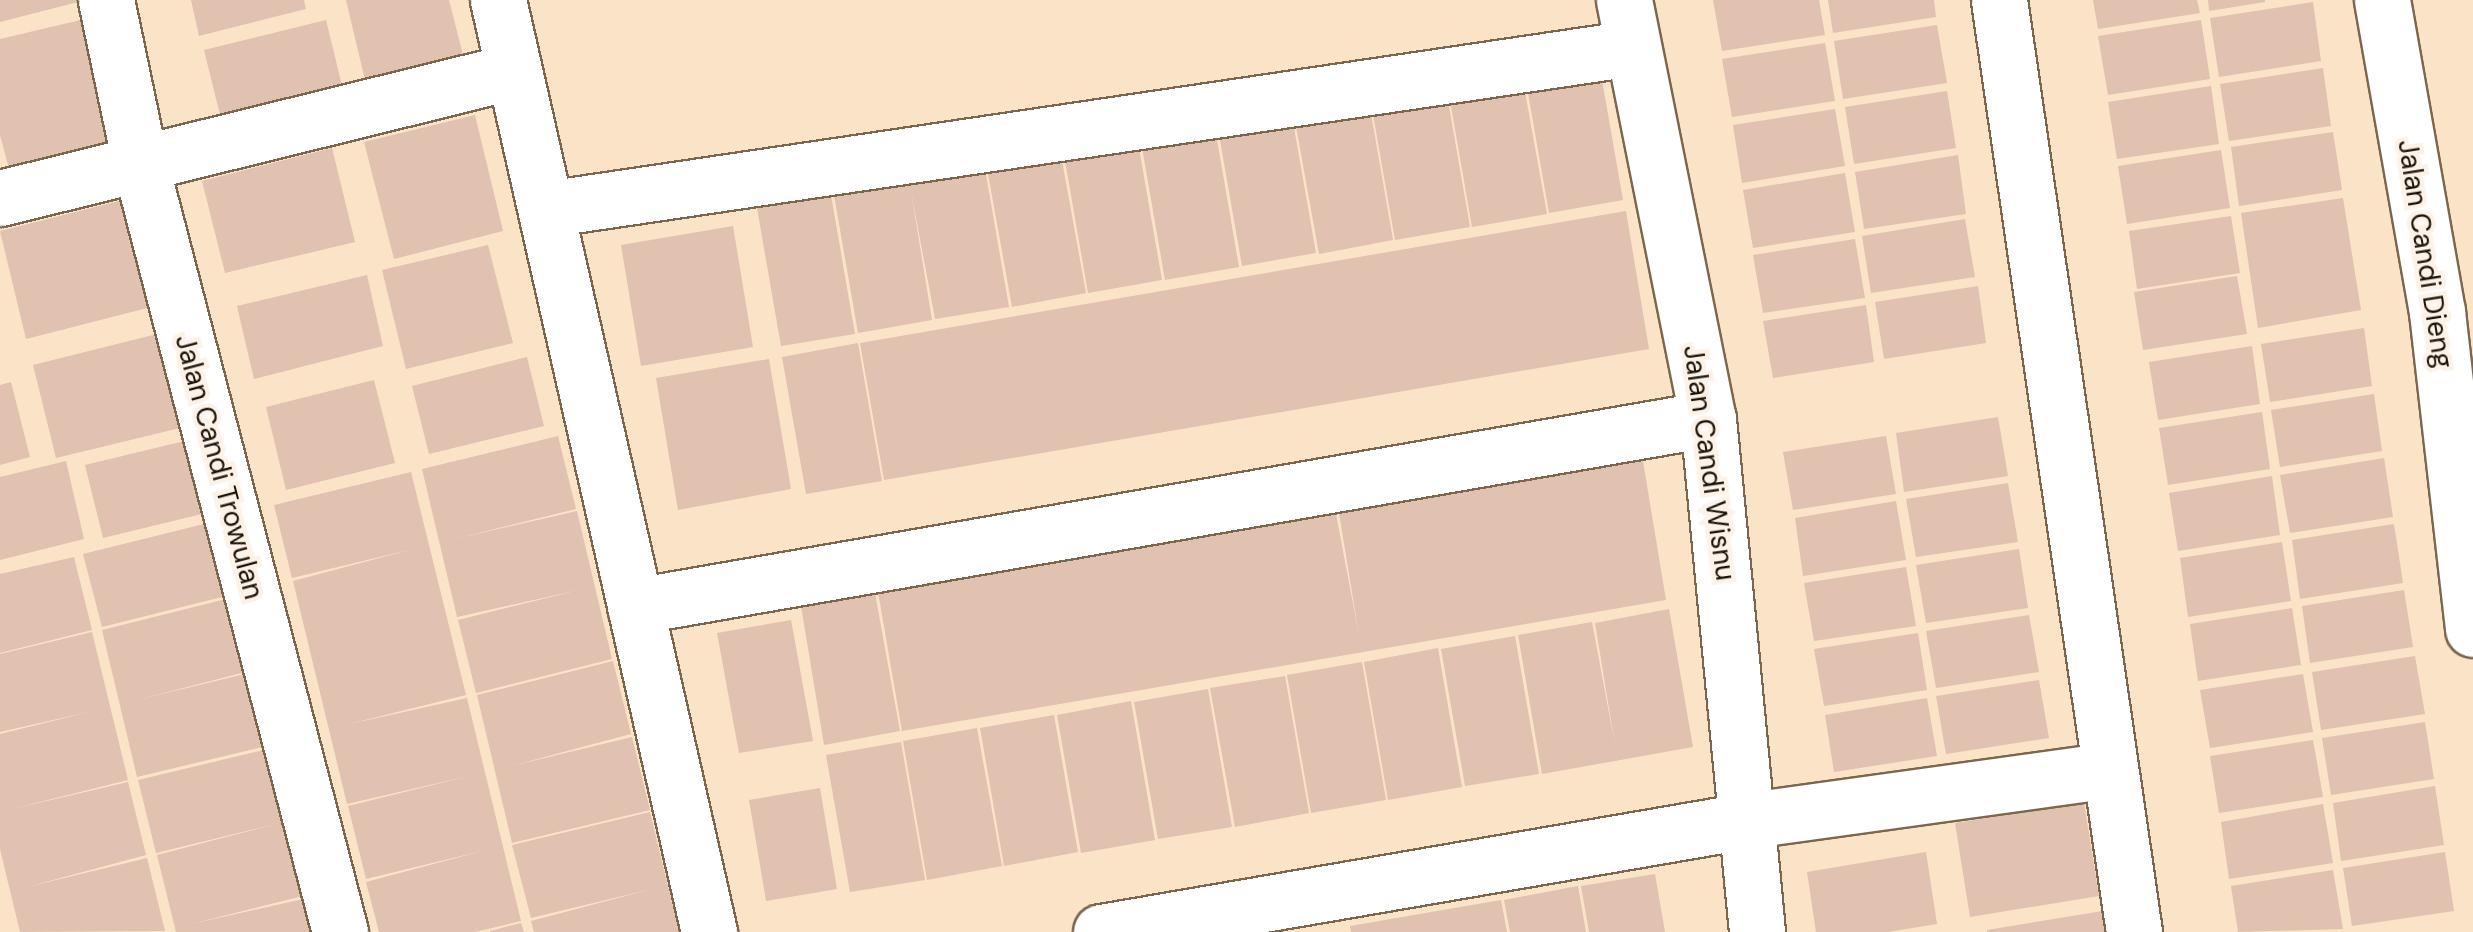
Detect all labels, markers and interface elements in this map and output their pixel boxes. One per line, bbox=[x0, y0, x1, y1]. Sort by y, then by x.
street label: Jalan Candi Dieng bbox=[2390, 137, 2460, 371]
street label: Jalan Candi Trowulan bbox=[168, 331, 270, 603]
street label: Jalan Candi Wisnu bbox=[1676, 343, 1742, 583]

